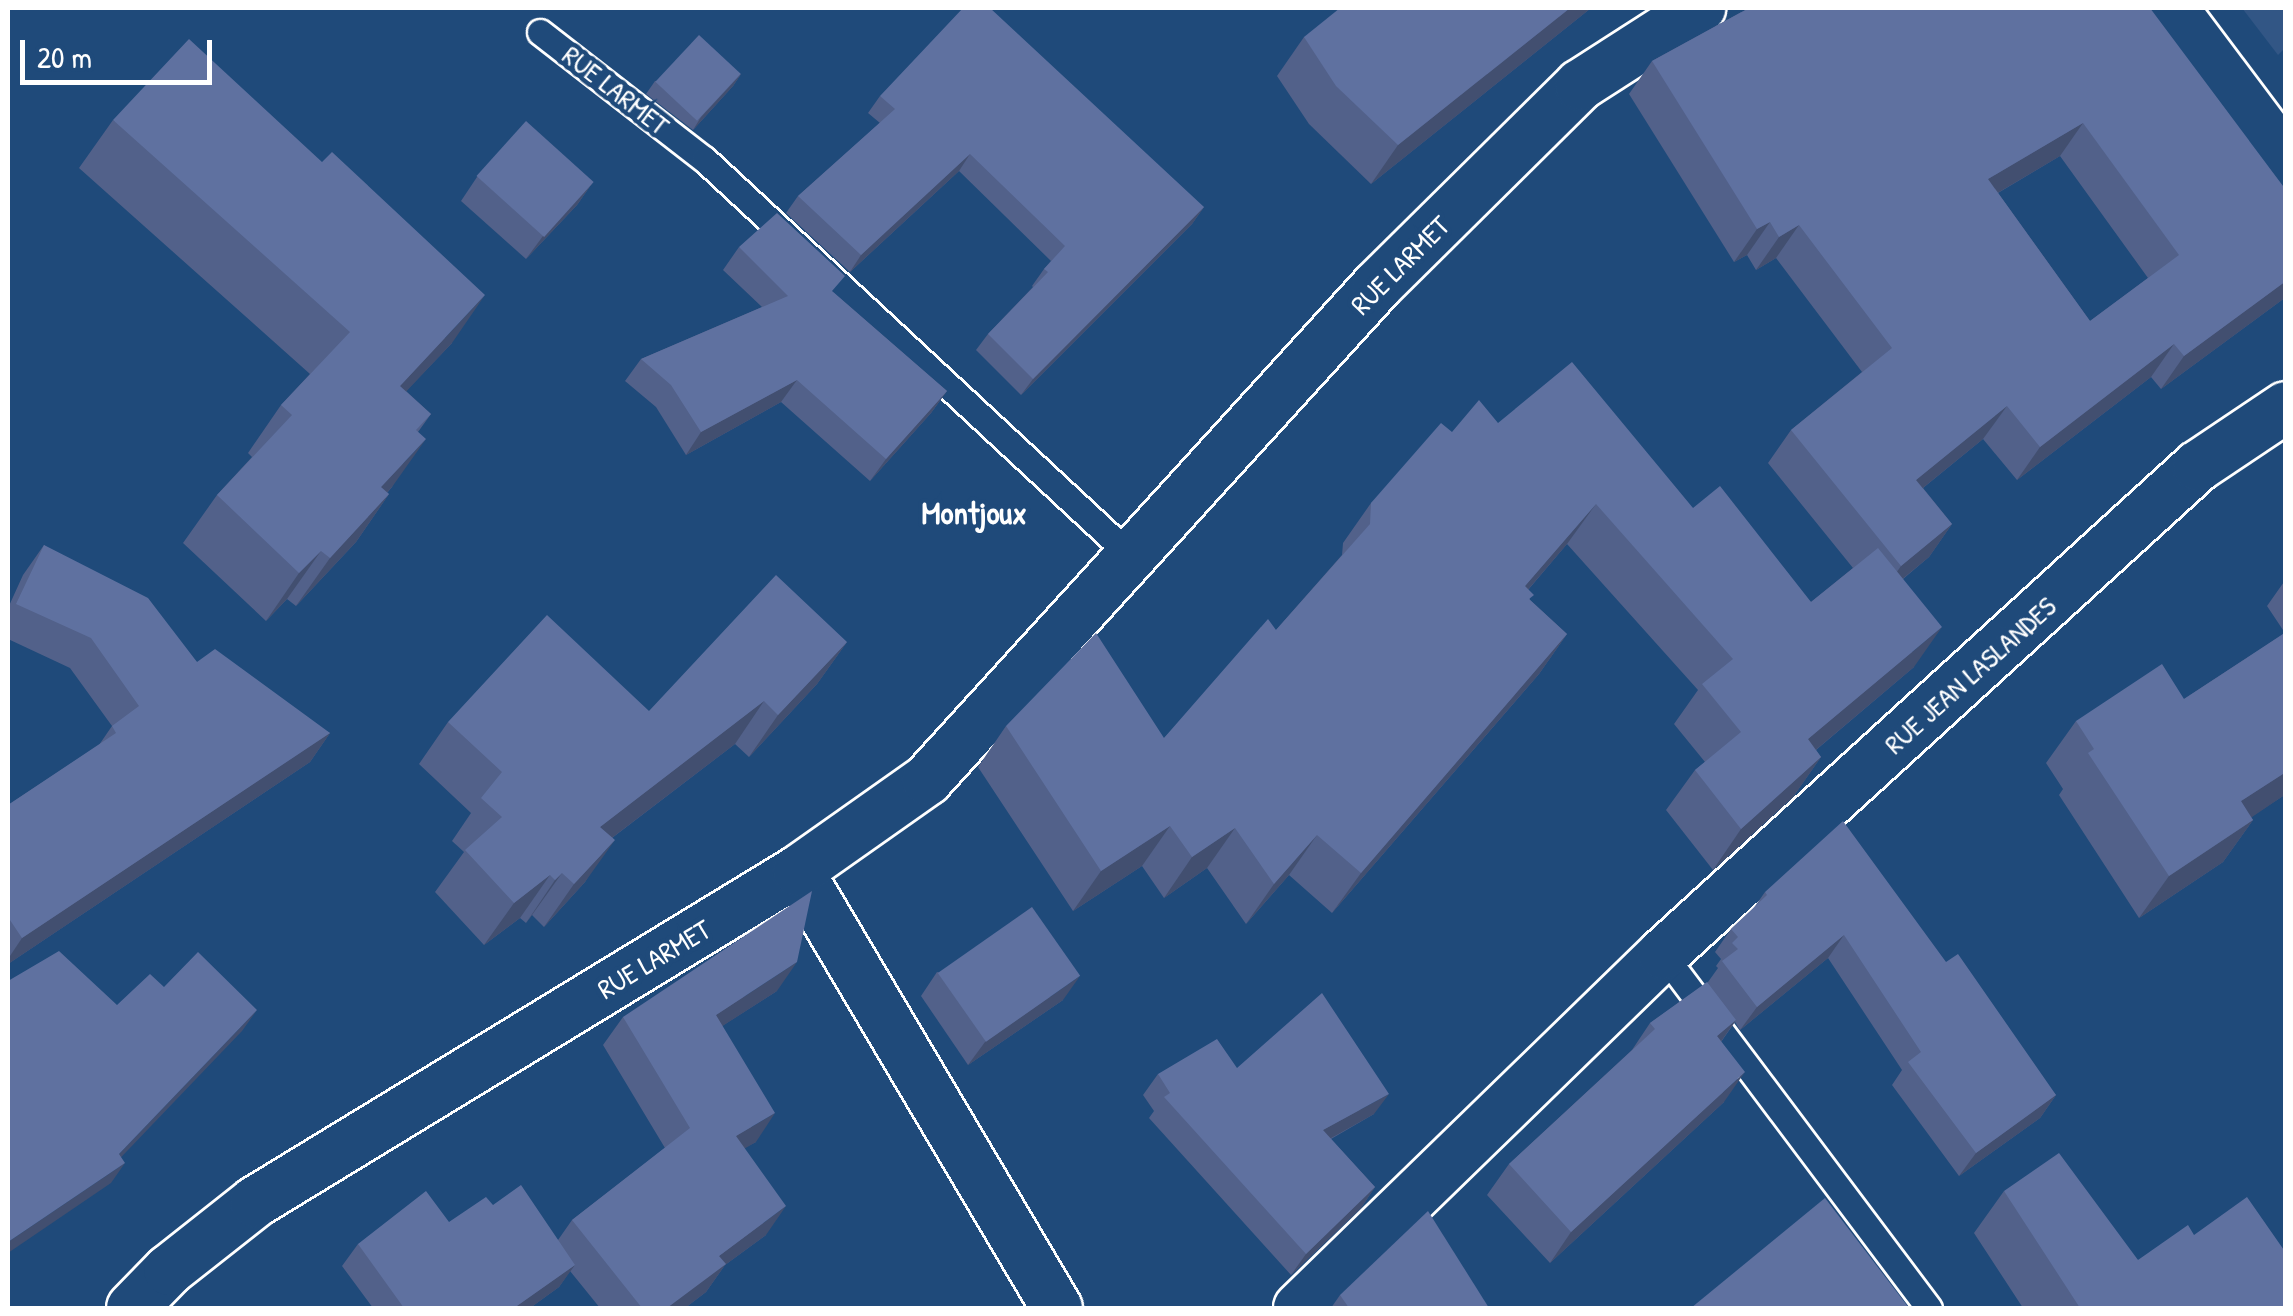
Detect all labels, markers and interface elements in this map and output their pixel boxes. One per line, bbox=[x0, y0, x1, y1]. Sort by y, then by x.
scale bar bbox=[25, 20, 218, 82]
text: 20 m bbox=[37, 37, 92, 77]
street label: RUE LARMET bbox=[556, 38, 676, 142]
street label: RUE LARMET bbox=[1344, 209, 1456, 321]
district label: Montjoux bbox=[922, 494, 1026, 532]
street label: RUE JEAN LASLANDES bbox=[1877, 589, 2063, 761]
street label: RUE LARMET bbox=[591, 912, 717, 1006]

